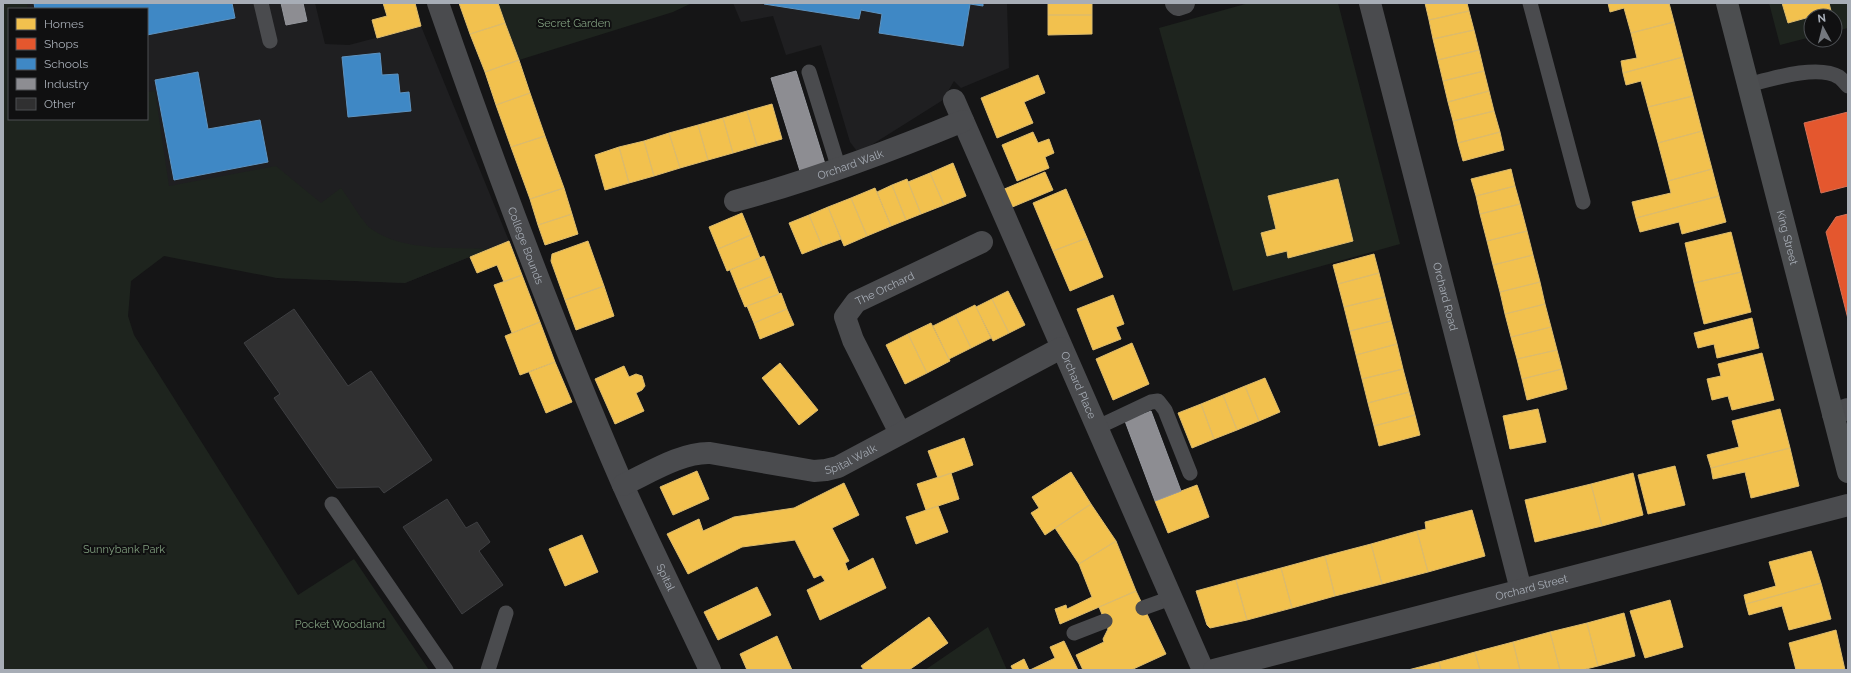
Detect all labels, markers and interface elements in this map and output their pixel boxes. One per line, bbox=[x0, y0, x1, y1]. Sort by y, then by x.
legend bbox=[8, 8, 148, 120]
north arrow bbox=[1803, 8, 1843, 48]
text: N bbox=[1817, 12, 1827, 26]
text: Homes bbox=[44, 17, 84, 31]
park label: Secret Garden bbox=[537, 17, 611, 30]
text: Shops bbox=[44, 37, 79, 51]
text: Schools bbox=[44, 57, 88, 71]
text: Industry bbox=[44, 77, 90, 91]
text: Other bbox=[44, 97, 76, 111]
street label: Orchard Walk bbox=[816, 147, 885, 182]
street label: College Bounds bbox=[505, 205, 546, 286]
street label: King Street bbox=[1774, 209, 1801, 266]
street label: Orchard Road bbox=[1430, 261, 1461, 332]
street label: The Orchard bbox=[853, 269, 916, 308]
street label: Orchard Place bbox=[1058, 349, 1099, 421]
street label: Spital Walk bbox=[823, 441, 879, 477]
park label: Sunnybank Park bbox=[83, 543, 165, 556]
street label: Spital bbox=[654, 561, 678, 593]
street label: Orchard Street bbox=[1494, 572, 1569, 603]
park label: Pocket Woodland bbox=[295, 618, 385, 631]

